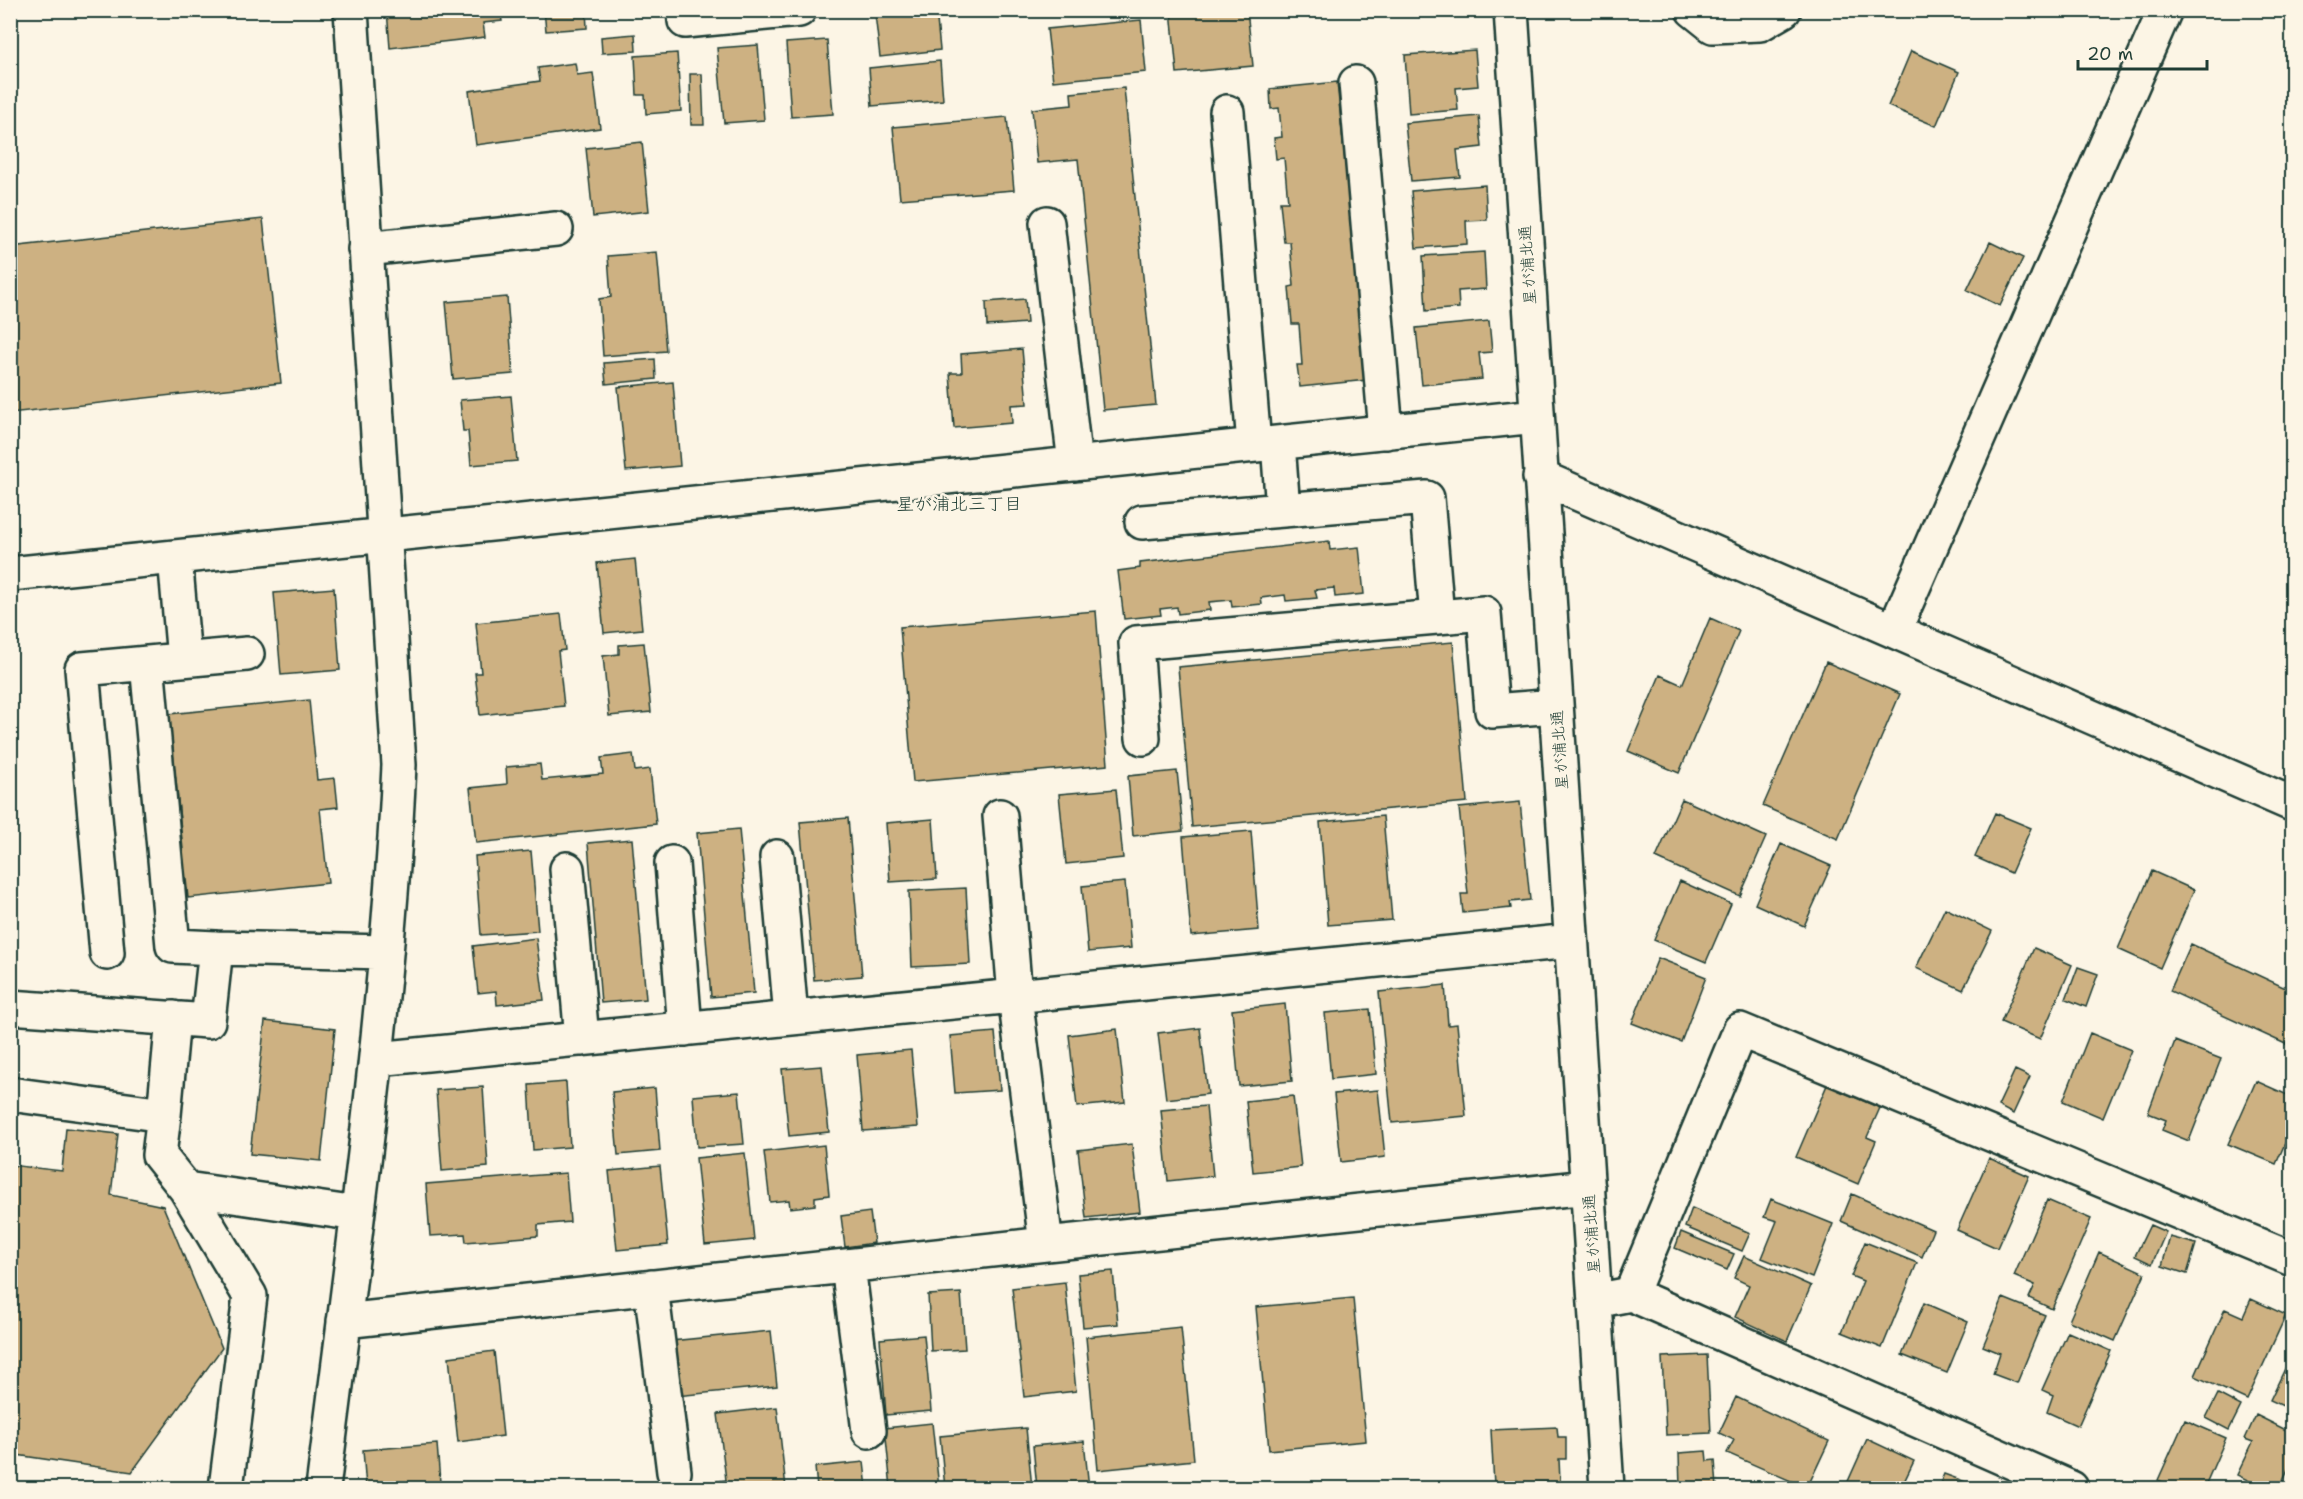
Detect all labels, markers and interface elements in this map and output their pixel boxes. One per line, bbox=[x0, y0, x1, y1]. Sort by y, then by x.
scale bar bbox=[2078, 33, 2207, 71]
text: 20 m bbox=[2087, 42, 2133, 66]
street label: 星が浦北通 bbox=[1514, 224, 1541, 306]
district label: 星が浦北三丁目 bbox=[896, 492, 1022, 516]
street label: 星が浦北通 bbox=[1546, 709, 1573, 791]
street label: 星が浦北通 bbox=[1578, 1193, 1605, 1275]

